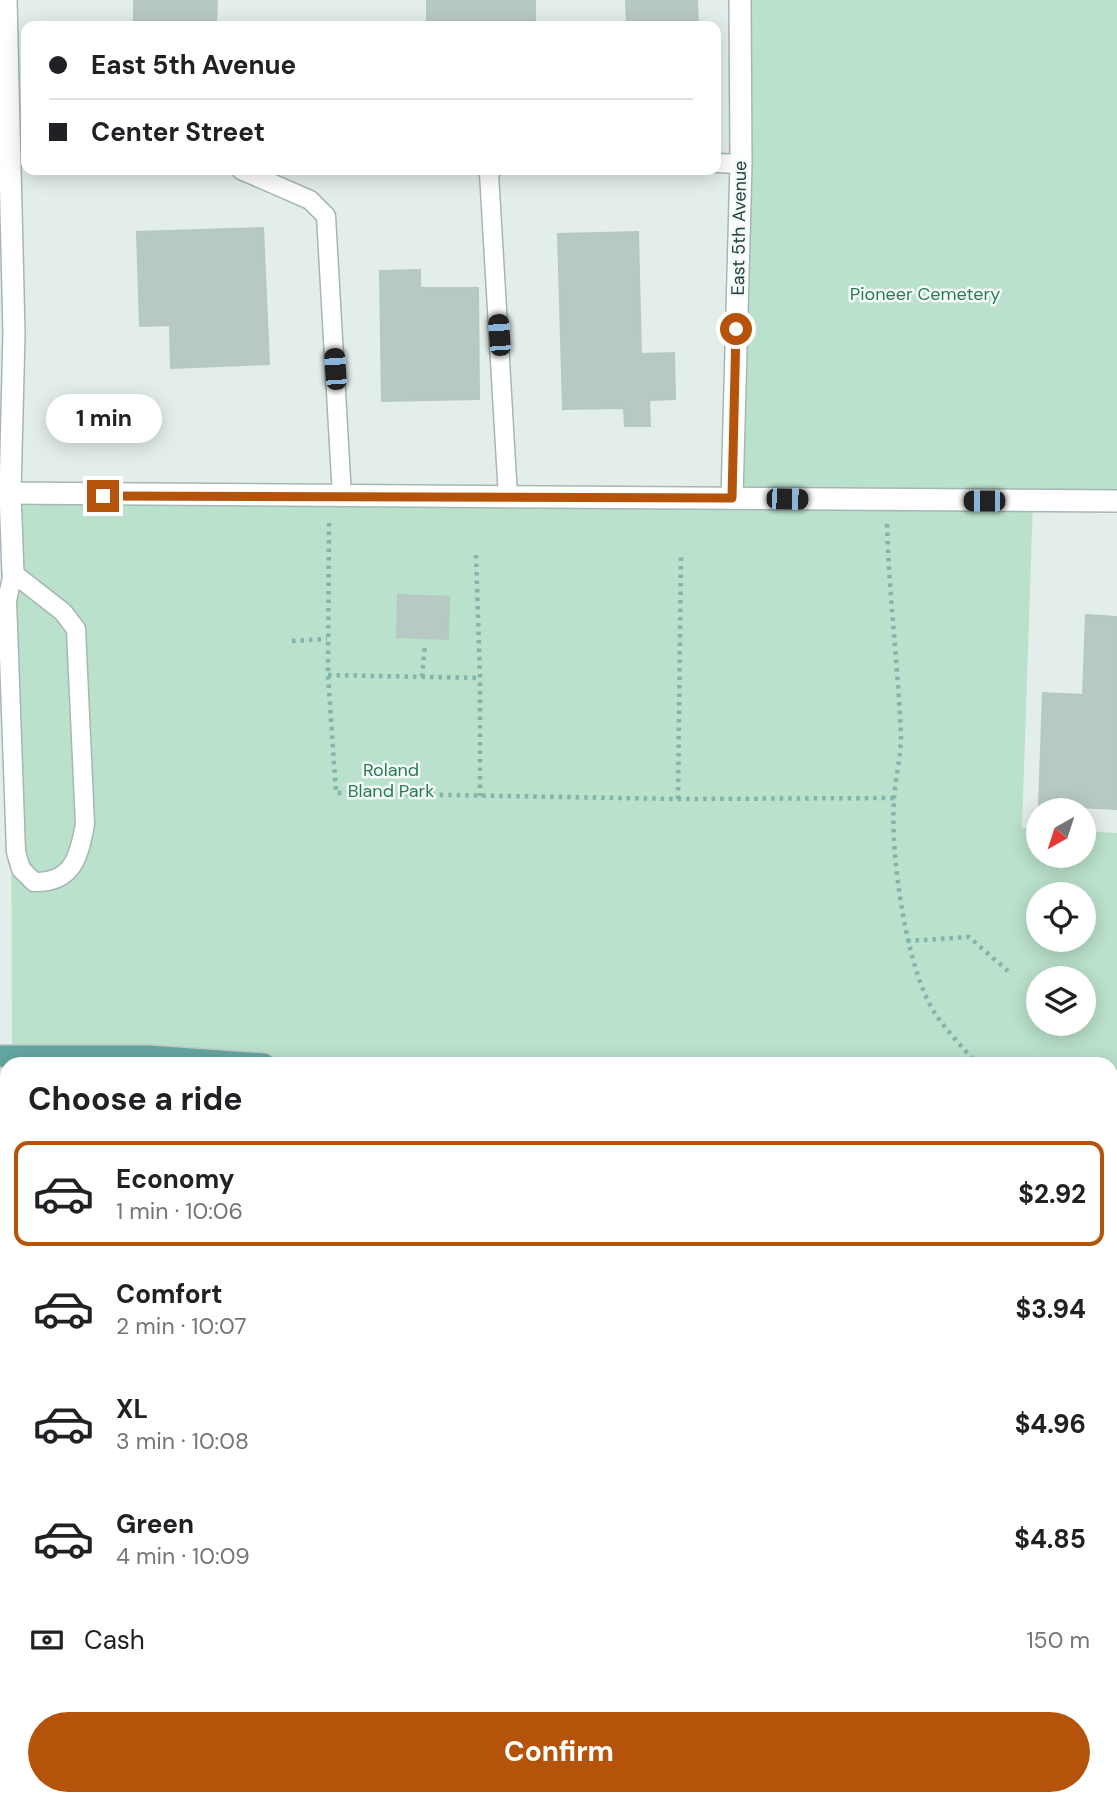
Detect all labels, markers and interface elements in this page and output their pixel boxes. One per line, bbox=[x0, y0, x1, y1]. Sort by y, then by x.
text: East 5th Avenue bbox=[91, 48, 296, 82]
text: Center Street bbox=[91, 115, 265, 149]
street label: East 5th Avenue bbox=[726, 160, 752, 296]
park label: Pioneer Cemetery bbox=[850, 282, 1000, 306]
car bbox=[488, 313, 511, 357]
route start bbox=[720, 313, 752, 345]
car bbox=[324, 347, 347, 391]
callout: 1 min bbox=[45, 394, 161, 444]
text: 1 min bbox=[76, 403, 132, 433]
route end bbox=[87, 480, 119, 512]
car bbox=[766, 488, 809, 510]
car bbox=[964, 491, 1006, 512]
park label: Roland Bland Park bbox=[348, 758, 434, 803]
north arrow bbox=[1026, 798, 1096, 868]
map controls bbox=[1026, 798, 1096, 1036]
button: locate bbox=[1026, 882, 1096, 952]
button: layers bbox=[1026, 966, 1096, 1036]
text: Choose a ride bbox=[28, 1078, 243, 1120]
icon: car bbox=[32, 1162, 95, 1225]
text: Economy bbox=[116, 1162, 234, 1196]
text: $2.92 bbox=[1018, 1177, 1086, 1211]
text: 1 min · 10:06 bbox=[116, 1196, 243, 1226]
icon: car bbox=[32, 1277, 95, 1340]
text: Comfort bbox=[116, 1277, 222, 1311]
text: $3.94 bbox=[1015, 1292, 1086, 1326]
text: 2 min · 10:07 bbox=[116, 1311, 247, 1341]
icon: car bbox=[32, 1392, 95, 1455]
text: XL bbox=[116, 1392, 148, 1426]
text: $4.96 bbox=[1015, 1407, 1086, 1441]
text: 3 min · 10:08 bbox=[116, 1426, 249, 1456]
icon: car bbox=[32, 1507, 95, 1570]
text: Green bbox=[116, 1507, 194, 1541]
text: $4.85 bbox=[1014, 1522, 1086, 1556]
text: 4 min · 10:09 bbox=[116, 1541, 250, 1571]
icon: cash bbox=[28, 1621, 66, 1659]
text: Cash bbox=[84, 1623, 145, 1657]
text: 150 m bbox=[1026, 1625, 1090, 1655]
button: Confirm bbox=[28, 1712, 1090, 1792]

